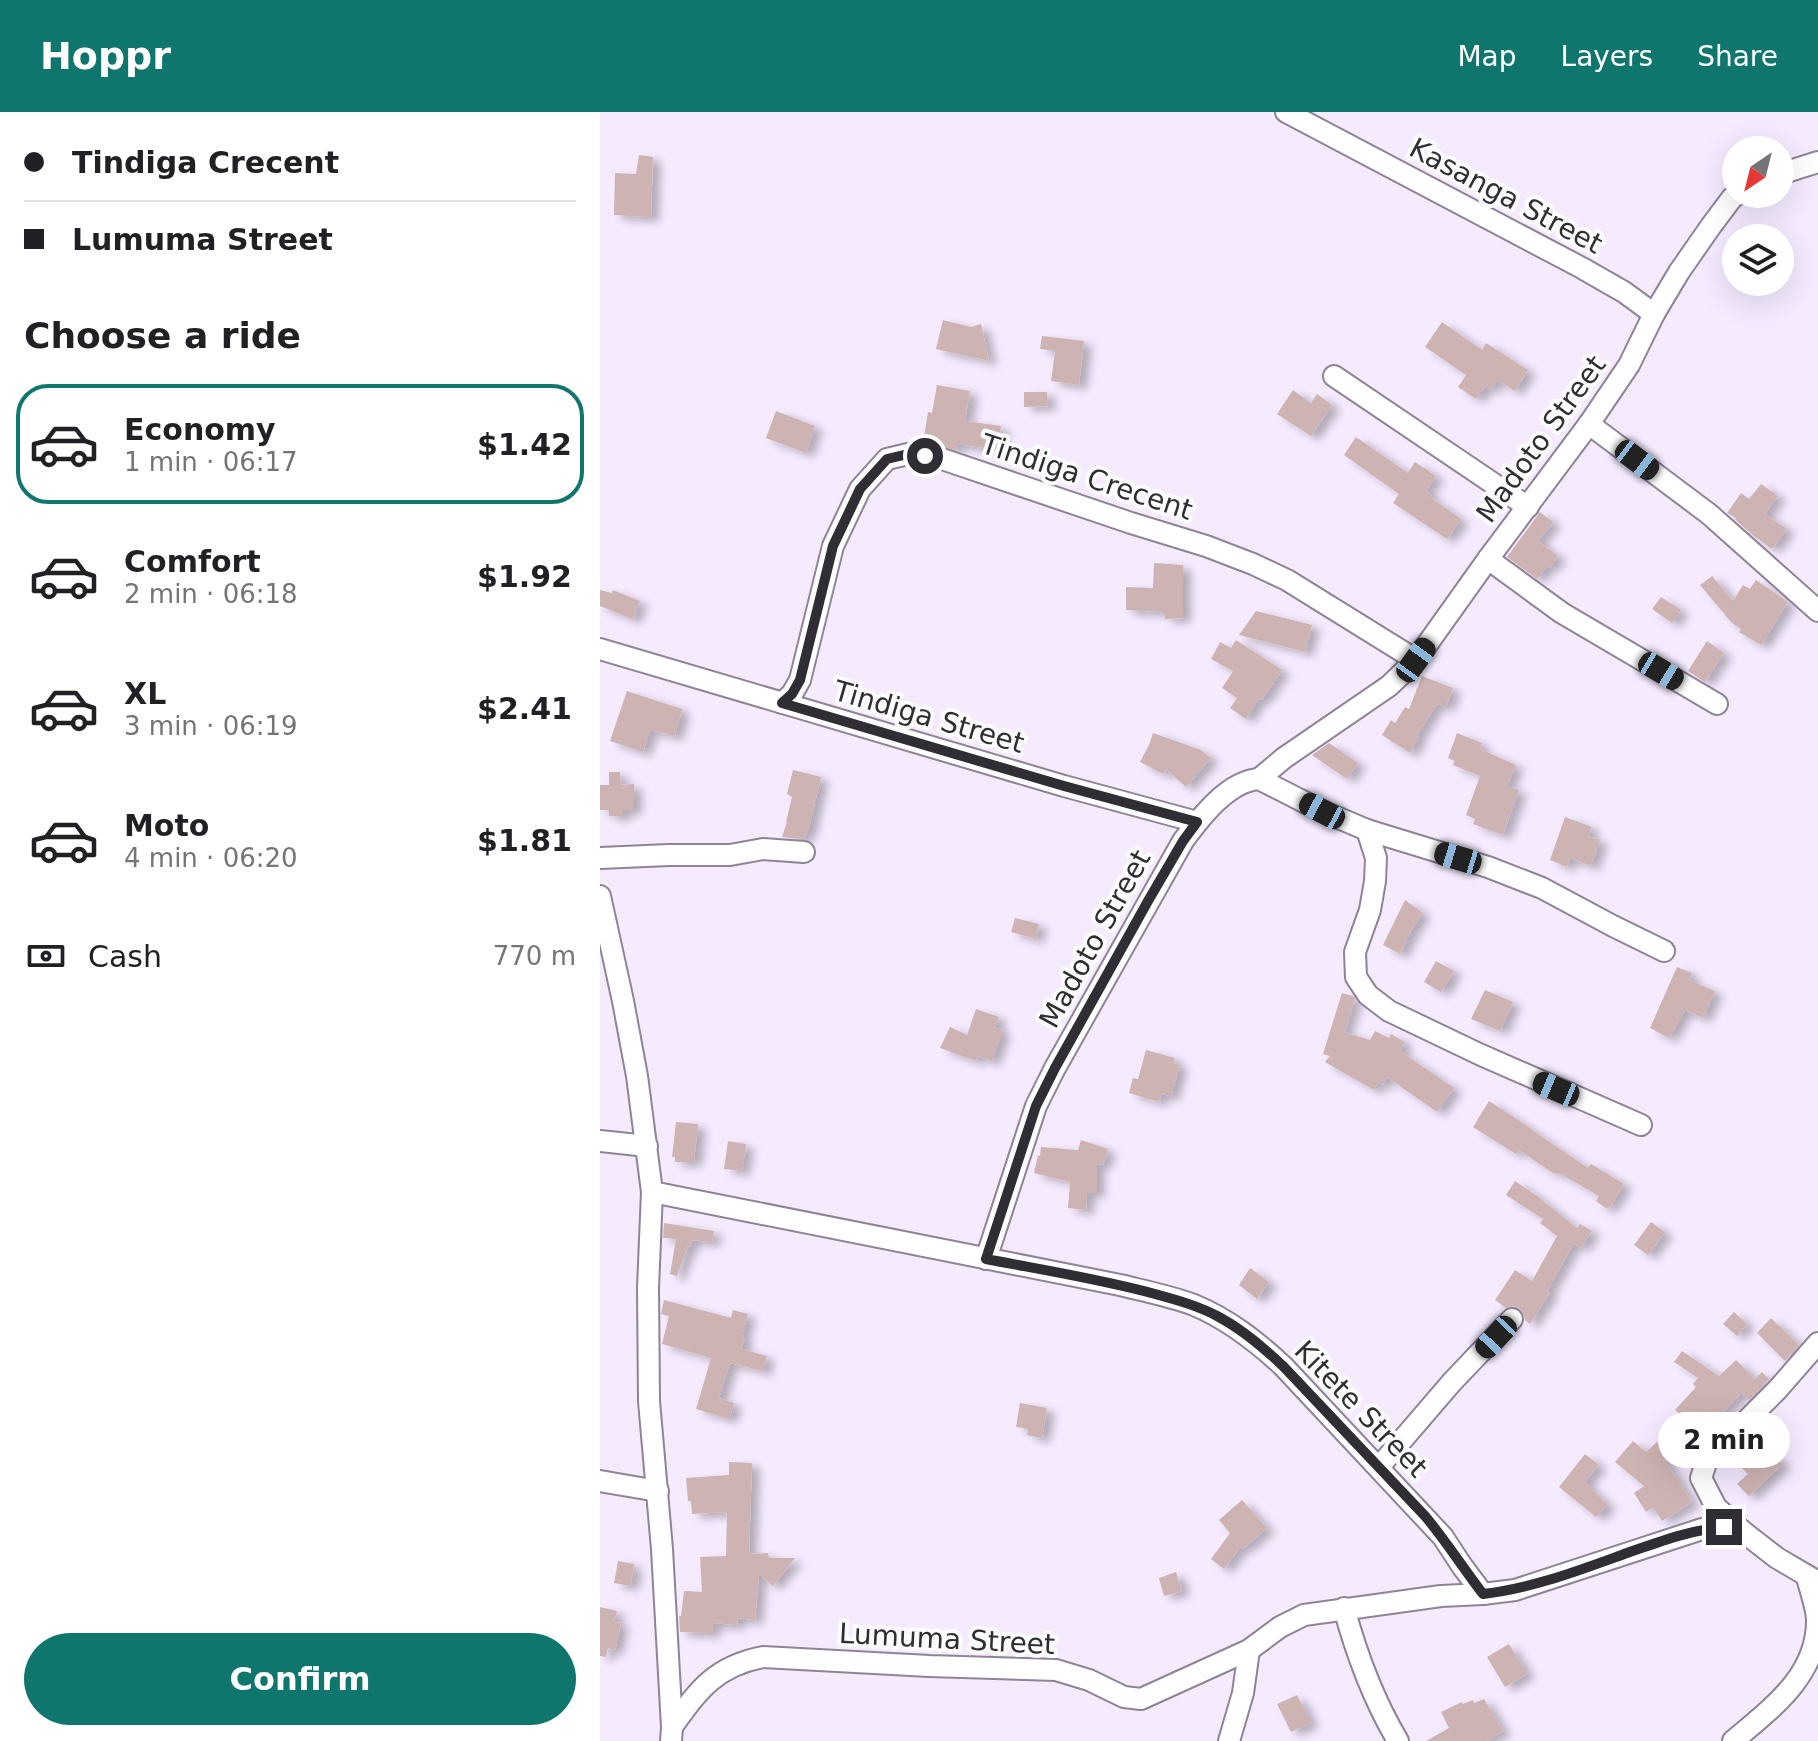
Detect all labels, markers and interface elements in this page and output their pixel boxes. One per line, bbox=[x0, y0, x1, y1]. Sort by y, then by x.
text: Hoppr bbox=[40, 34, 171, 78]
text: Map bbox=[1457, 40, 1517, 73]
text: Layers bbox=[1561, 40, 1653, 73]
text: Share bbox=[1697, 40, 1778, 73]
street label: Kasanga Street bbox=[1404, 131, 1608, 261]
north arrow bbox=[1722, 136, 1794, 208]
map controls bbox=[1722, 136, 1794, 296]
text: Tindiga Crecent bbox=[72, 145, 339, 180]
text: Lumuma Street bbox=[72, 222, 333, 257]
button: layers bbox=[1722, 224, 1794, 296]
text: Choose a ride bbox=[24, 315, 301, 356]
street label: Madoto Street bbox=[1469, 349, 1613, 529]
icon: car bbox=[28, 408, 100, 480]
text: Economy bbox=[124, 412, 276, 447]
text: $1.42 bbox=[477, 427, 572, 462]
street label: Tindiga Crecent bbox=[976, 427, 1197, 527]
car bbox=[1611, 436, 1663, 484]
route start bbox=[907, 438, 943, 474]
text: 1 min · 06:17 bbox=[124, 447, 298, 477]
icon: car bbox=[28, 540, 100, 612]
text: Comfort bbox=[124, 544, 261, 579]
text: $1.92 bbox=[477, 559, 572, 594]
text: 2 min · 06:18 bbox=[124, 579, 298, 609]
car bbox=[1392, 634, 1440, 686]
car bbox=[1634, 648, 1688, 694]
icon: car bbox=[28, 672, 100, 744]
street label: Tindiga Street bbox=[829, 674, 1028, 760]
text: XL bbox=[124, 676, 166, 711]
text: $2.41 bbox=[477, 691, 572, 726]
text: 3 min · 06:19 bbox=[124, 711, 298, 741]
car bbox=[1295, 789, 1349, 833]
icon: car bbox=[28, 804, 100, 876]
text: Moto bbox=[124, 808, 209, 843]
text: $1.81 bbox=[477, 823, 572, 858]
car bbox=[1432, 840, 1484, 876]
text: 4 min · 06:20 bbox=[124, 843, 298, 873]
street label: Madoto Street bbox=[1032, 844, 1158, 1034]
icon: cash bbox=[24, 934, 68, 978]
text: Cash bbox=[88, 939, 162, 974]
text: 770 m bbox=[493, 941, 576, 971]
car bbox=[1529, 1069, 1583, 1109]
car bbox=[1471, 1311, 1521, 1363]
street label: Kitete Street bbox=[1288, 1334, 1434, 1484]
callout: 2 min bbox=[1658, 1411, 1790, 1467]
text: 2 min bbox=[1683, 1425, 1765, 1455]
route end bbox=[1706, 1509, 1742, 1545]
street label: Lumuma Street bbox=[838, 1617, 1056, 1661]
button: Confirm bbox=[24, 1633, 576, 1725]

